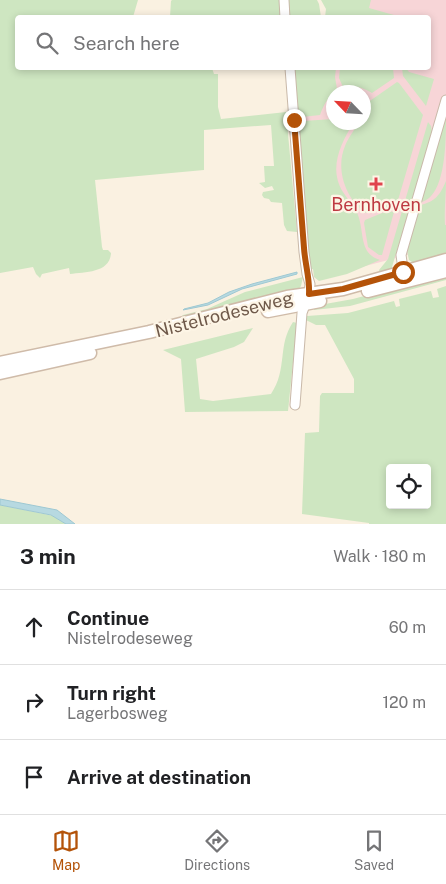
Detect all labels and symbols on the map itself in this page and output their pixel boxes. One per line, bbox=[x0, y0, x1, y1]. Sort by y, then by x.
north arrow bbox=[326, 85, 371, 130]
route end bbox=[283, 109, 306, 132]
marker: Bernhoven bbox=[369, 177, 383, 191]
place label: Bernhoven bbox=[331, 194, 421, 215]
route start bbox=[392, 261, 415, 284]
street label: Nistelrodeseweg bbox=[153, 287, 295, 341]

